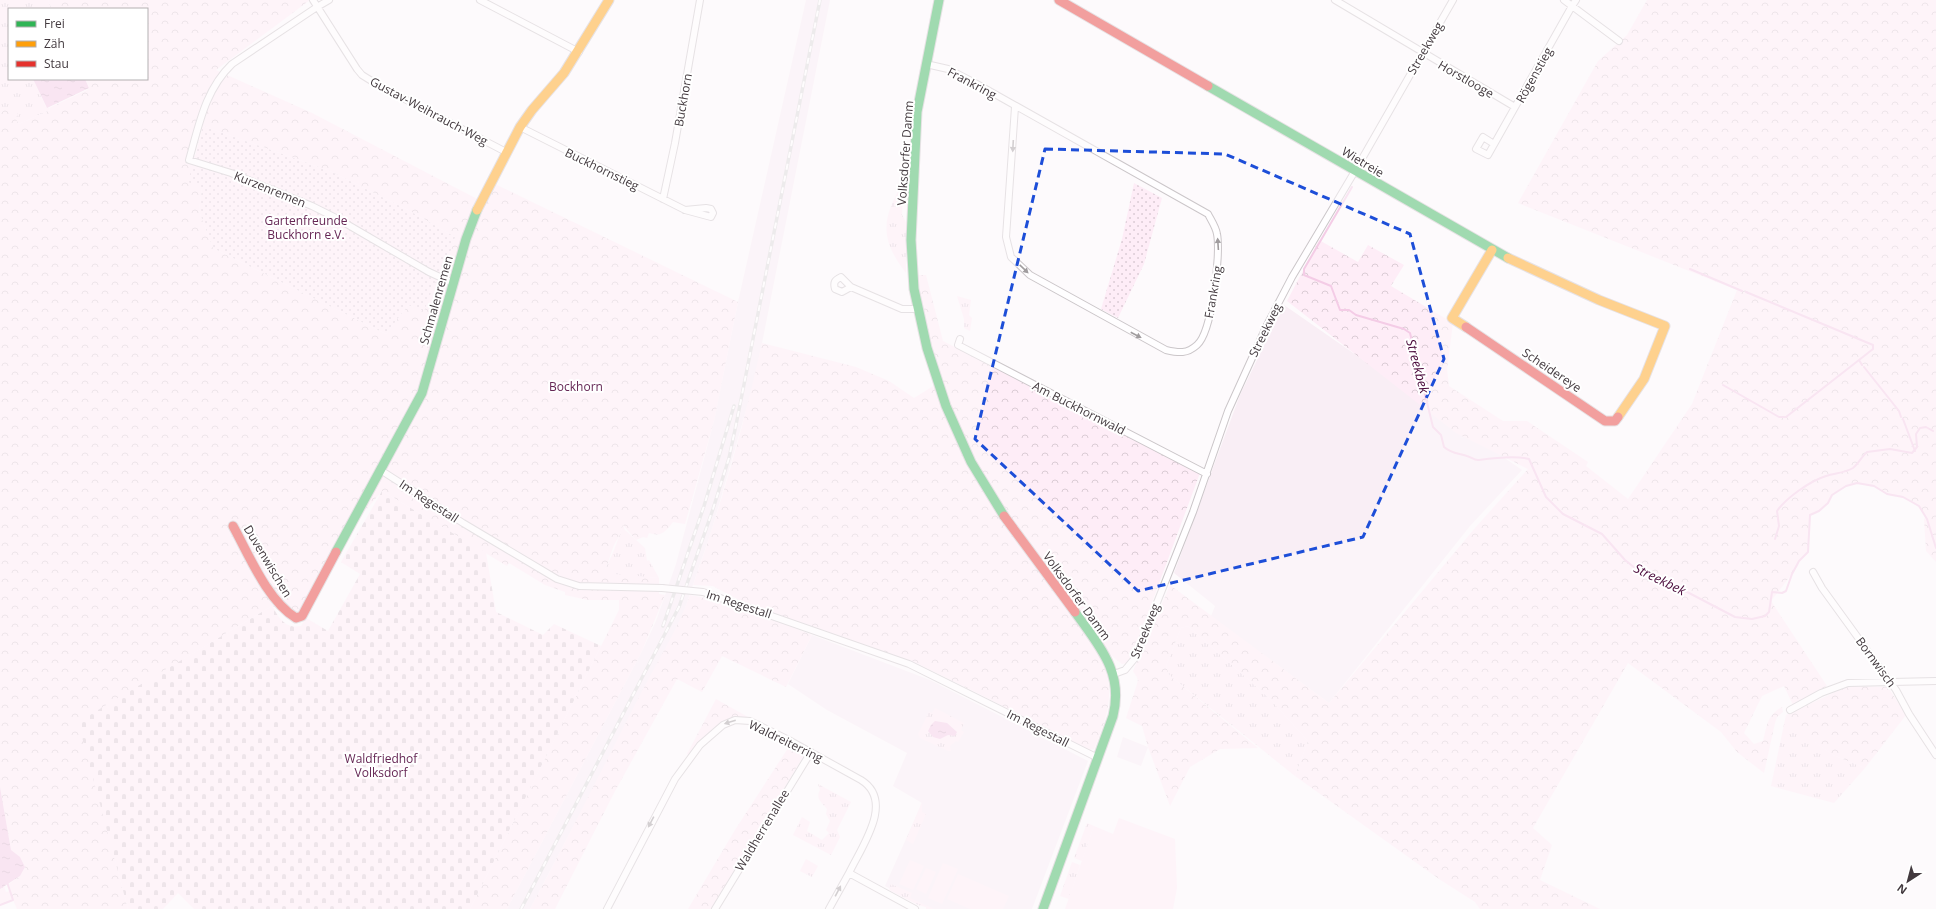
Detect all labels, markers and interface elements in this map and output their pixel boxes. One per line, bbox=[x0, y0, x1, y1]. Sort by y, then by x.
legend bbox=[8, 8, 148, 80]
text: Frei bbox=[44, 15, 65, 32]
street label: Streekweg bbox=[1403, 18, 1447, 77]
text: Zäh bbox=[44, 35, 65, 52]
street label: Rögenstieg bbox=[1512, 44, 1557, 106]
text: Stau bbox=[44, 55, 69, 72]
street label: Horstlooge bbox=[1435, 56, 1497, 102]
street label: Frankring bbox=[945, 63, 1000, 103]
street label: Buckhorn bbox=[670, 72, 696, 128]
street label: Gustav-Weihrauch-Weg bbox=[367, 73, 491, 149]
street label: Volksdorfer Damm bbox=[893, 100, 917, 206]
one-way arrow bbox=[1009, 140, 1016, 152]
street label: Wietreie bbox=[1339, 143, 1388, 181]
street label: Buckhornstieg bbox=[562, 144, 642, 194]
street label: Kurzenremen bbox=[231, 167, 309, 211]
park label: Gartenfreunde Buckhorn e.V. bbox=[264, 212, 348, 243]
one-way arrow bbox=[1214, 238, 1221, 250]
street label: Schmalenremen bbox=[415, 254, 457, 346]
street label: Frankring bbox=[1200, 264, 1226, 320]
one-way arrow bbox=[1019, 265, 1029, 274]
street label: Streekweg bbox=[1245, 300, 1286, 360]
one-way arrow bbox=[1131, 331, 1142, 338]
water label: Streekbek bbox=[1402, 337, 1434, 396]
street label: Scheidereye bbox=[1519, 344, 1585, 396]
street label: Am Buckhornwald bbox=[1030, 377, 1128, 439]
park label: Bockhorn bbox=[549, 378, 603, 395]
street label: Im Regestall bbox=[396, 475, 462, 527]
street label: Duvenwischen bbox=[240, 522, 296, 600]
street label: Volksdorfer Damm bbox=[1039, 548, 1115, 644]
water label: Streekbek bbox=[1631, 559, 1690, 600]
street label: Im Regestall bbox=[704, 585, 774, 623]
street label: Streekweg bbox=[1126, 600, 1164, 661]
street label: Bornwisch bbox=[1852, 633, 1900, 691]
street label: Im Regestall bbox=[1004, 705, 1072, 751]
street label: Waldreiterring bbox=[746, 716, 826, 766]
one-way arrow bbox=[724, 719, 736, 725]
park label: Waldfriedhof Volksdorf bbox=[345, 750, 418, 781]
street label: Waldherrenallee bbox=[731, 786, 793, 874]
one-way arrow bbox=[648, 816, 654, 828]
north arrow bbox=[1888, 861, 1928, 901]
text: N bbox=[1894, 881, 1910, 898]
one-way arrow bbox=[835, 885, 842, 896]

